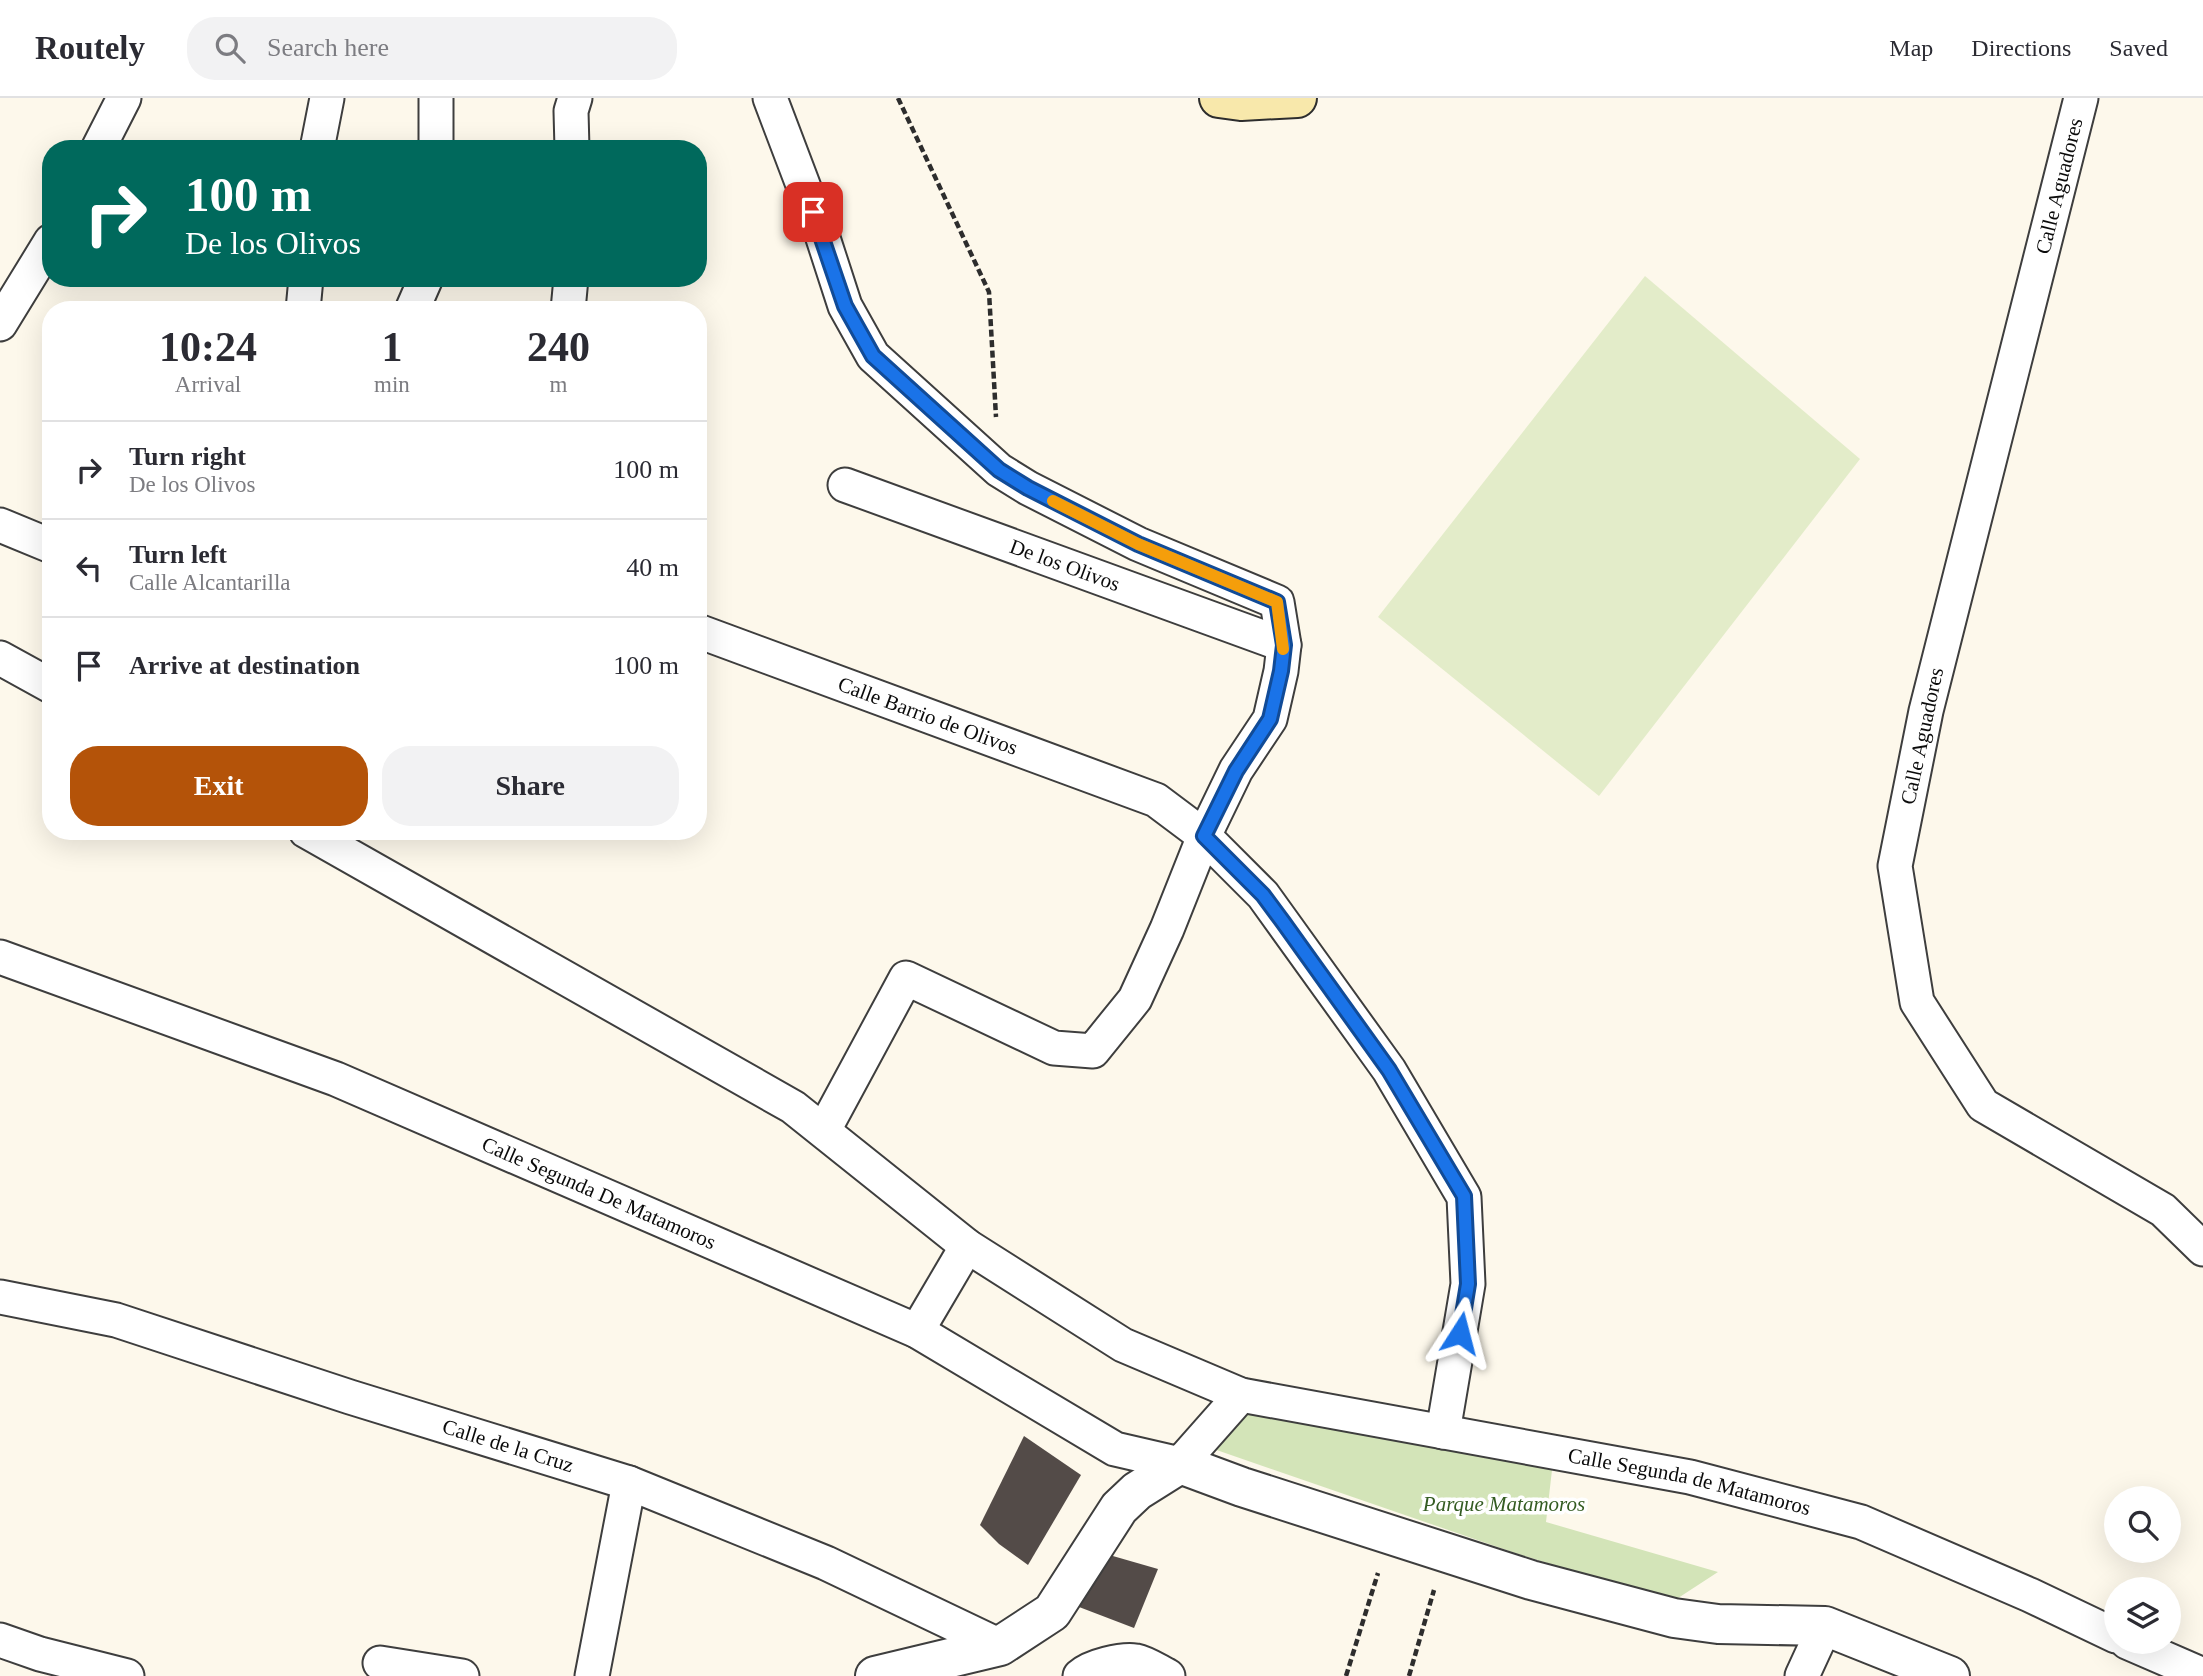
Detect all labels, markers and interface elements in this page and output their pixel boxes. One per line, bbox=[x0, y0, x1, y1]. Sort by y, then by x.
search box bbox=[187, 17, 677, 80]
icon: search bbox=[211, 29, 249, 67]
text: Routely bbox=[35, 30, 145, 66]
text: Search here bbox=[267, 33, 389, 62]
text: Map bbox=[1889, 35, 1933, 61]
text: Directions bbox=[1971, 35, 2071, 61]
text: Saved bbox=[2109, 35, 2168, 61]
street label: Calle Aguadores bbox=[2030, 115, 2088, 257]
text: 100 m bbox=[185, 167, 312, 222]
icon: right bbox=[70, 168, 161, 259]
pin bbox=[783, 182, 843, 242]
icon: arrive bbox=[794, 193, 832, 231]
text: De los Olivos bbox=[185, 225, 361, 261]
text: 10:24 bbox=[159, 324, 257, 370]
text: 1 bbox=[381, 324, 402, 370]
text: 240 bbox=[527, 324, 590, 370]
text: Arrival bbox=[175, 372, 241, 397]
text: min bbox=[374, 372, 410, 397]
text: m bbox=[549, 372, 567, 397]
text: Turn right bbox=[129, 442, 246, 471]
icon: right bbox=[70, 451, 108, 489]
text: 100 m bbox=[613, 455, 679, 484]
text: De los Olivos bbox=[129, 472, 256, 497]
street label: De los Olivos bbox=[1006, 534, 1123, 596]
text: Turn left bbox=[129, 540, 227, 569]
icon: left bbox=[70, 549, 108, 587]
text: 40 m bbox=[626, 553, 679, 582]
text: Calle Alcantarilla bbox=[129, 570, 291, 595]
icon: arrive bbox=[70, 647, 108, 685]
text: Arrive at destination bbox=[129, 651, 360, 680]
text: 100 m bbox=[613, 651, 679, 680]
street label: Calle Aguadores bbox=[1896, 665, 1948, 807]
street label: Calle Barrio de Olivos bbox=[835, 672, 1021, 760]
button: Exit bbox=[70, 746, 368, 826]
button: Share bbox=[382, 746, 679, 826]
street label: Calle Segunda De Matamoros bbox=[478, 1132, 720, 1254]
position arrow bbox=[1423, 1296, 1497, 1370]
street label: Calle de la Cruz bbox=[440, 1414, 577, 1477]
street label: Calle Segunda de Matamoros bbox=[1566, 1443, 1813, 1520]
map controls bbox=[2104, 1486, 2181, 1654]
button: search bbox=[2104, 1486, 2181, 1563]
park label: Parque Matamoros bbox=[1422, 1492, 1585, 1516]
button: layers bbox=[2104, 1577, 2181, 1654]

